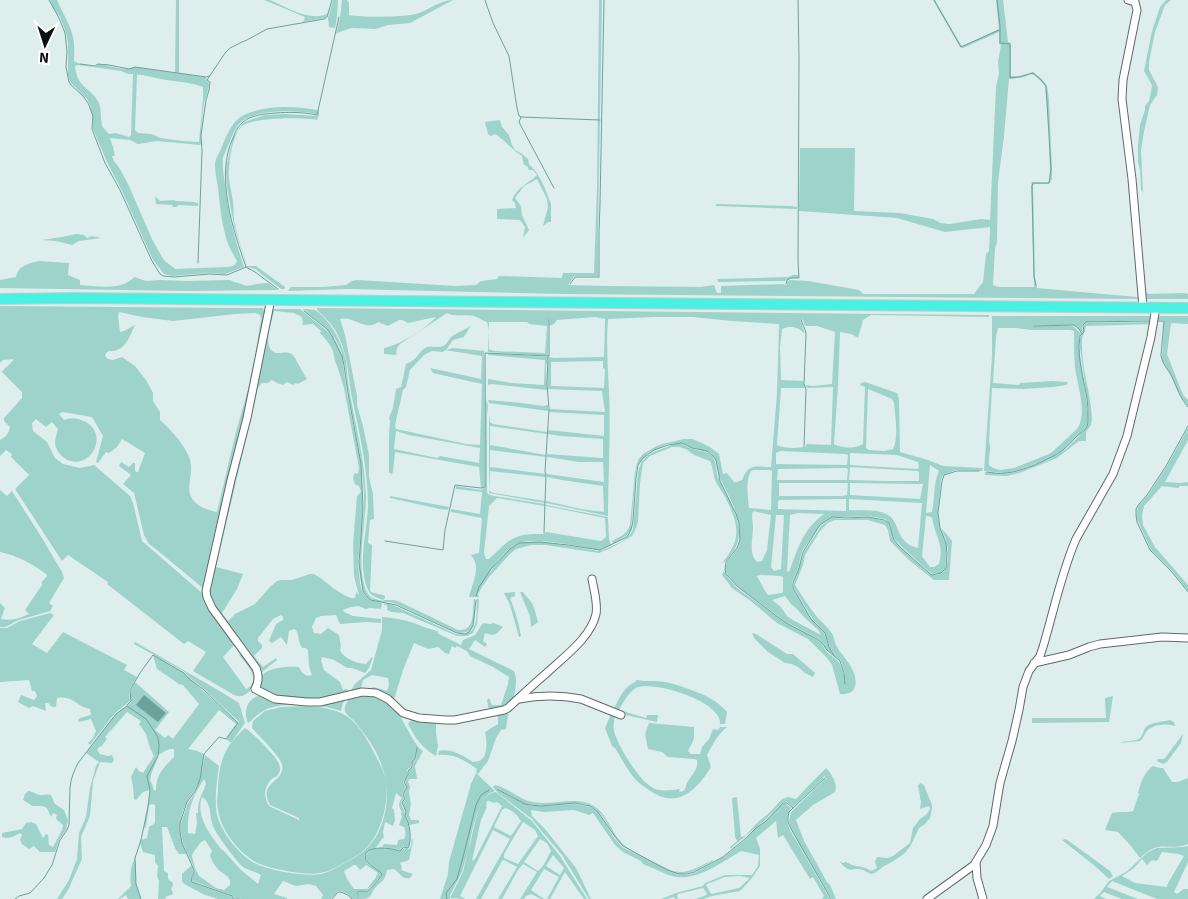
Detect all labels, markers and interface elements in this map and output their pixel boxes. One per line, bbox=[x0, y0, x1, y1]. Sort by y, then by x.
north arrow bbox=[20, 20, 70, 70]
text: N bbox=[39, 49, 50, 66]

